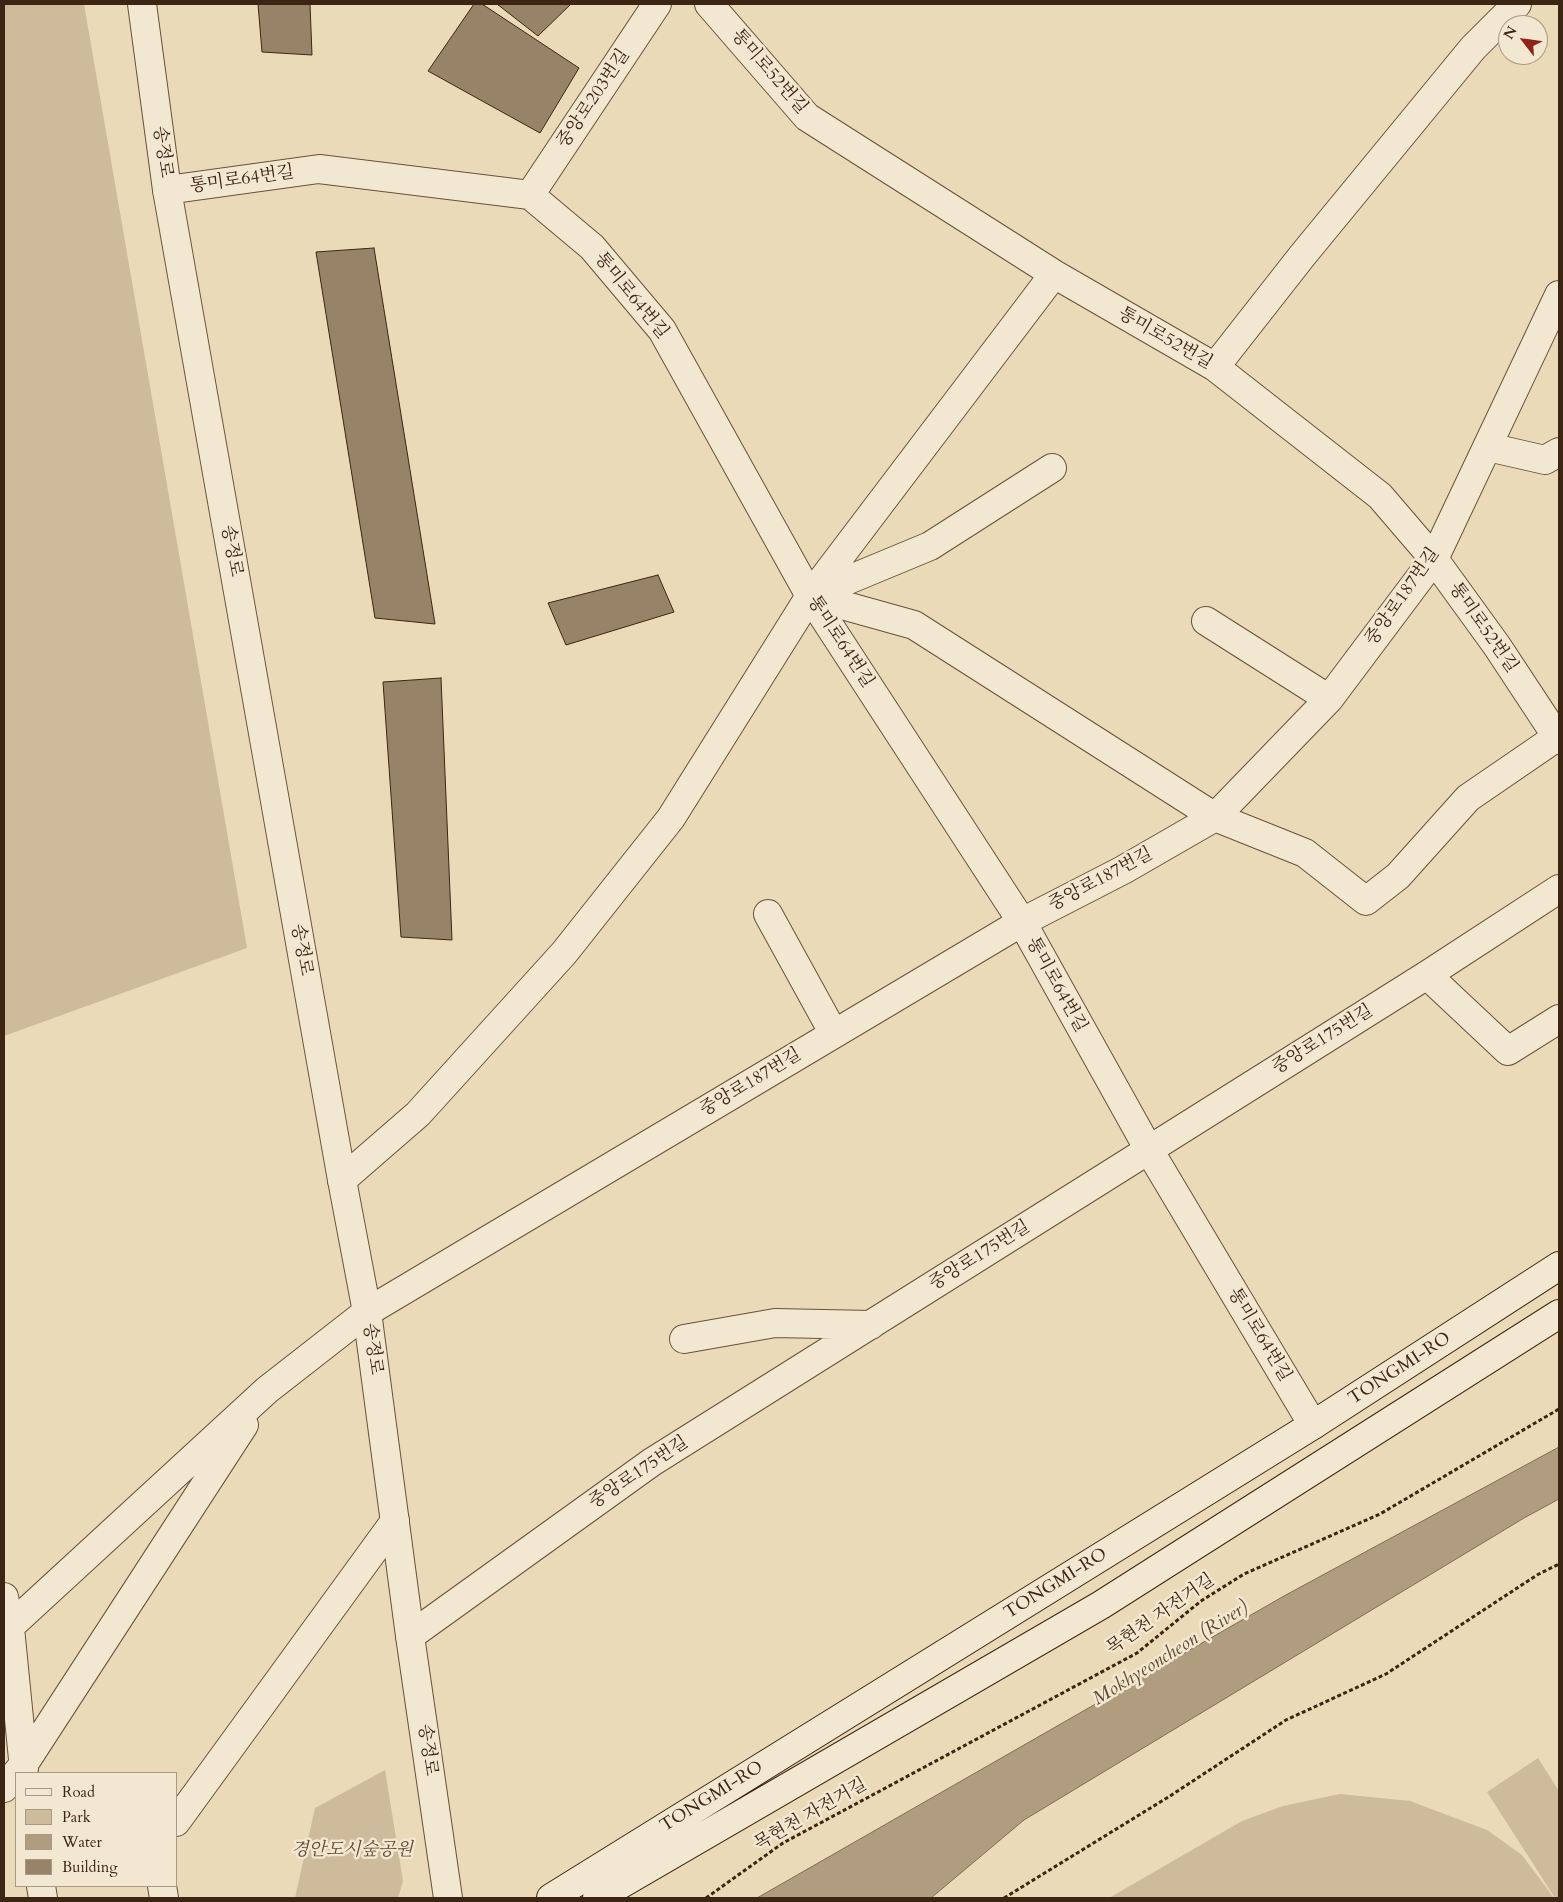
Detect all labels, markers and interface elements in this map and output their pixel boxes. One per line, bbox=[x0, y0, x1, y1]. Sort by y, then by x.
north arrow bbox=[1498, 15, 1548, 65]
text: N bbox=[1499, 23, 1522, 43]
street label: 통미로52번길 bbox=[726, 25, 812, 119]
street label: 중앙로203번길 bbox=[553, 45, 635, 153]
street label: 송정로 bbox=[148, 125, 176, 179]
street label: 통미로64번길 bbox=[188, 162, 296, 198]
street label: 통미로64번길 bbox=[589, 248, 673, 344]
street label: 통미로52번길 bbox=[1114, 303, 1216, 375]
street label: 송정로 bbox=[216, 523, 246, 579]
street label: 중앙로187번길 bbox=[1361, 544, 1445, 650]
street label: 통미로52번길 bbox=[1444, 579, 1522, 677]
street label: 통미로64번길 bbox=[802, 592, 878, 692]
street label: 중앙로187번길 bbox=[1045, 844, 1157, 916]
street label: 송정로 bbox=[286, 922, 316, 978]
street label: 통미로64번길 bbox=[1021, 934, 1091, 1036]
street label: 중앙로175번길 bbox=[1269, 1000, 1377, 1080]
street label: 중앙로187번길 bbox=[696, 1044, 806, 1122]
street label: 중앙로175번길 bbox=[926, 1216, 1034, 1296]
street label: 통미로64번길 bbox=[1223, 1284, 1295, 1386]
street label: 송정로 bbox=[358, 1322, 386, 1376]
street label: TONGMI-RO bbox=[1345, 1328, 1455, 1410]
street label: 중앙로175번길 bbox=[585, 1432, 693, 1514]
street label: TONGMI-RO bbox=[1000, 1544, 1112, 1624]
street label: 목현천 자전거길 bbox=[1103, 1570, 1219, 1660]
water label: Mokhyeoncheon (River) bbox=[1089, 1597, 1253, 1711]
street label: 송정로 bbox=[413, 1723, 441, 1777]
street label: TONGMI-RO bbox=[656, 1757, 768, 1837]
legend bbox=[15, 1772, 178, 1887]
street label: 목현천 자전거길 bbox=[751, 1774, 871, 1856]
text: Road bbox=[62, 1782, 95, 1802]
text: Park bbox=[62, 1807, 91, 1827]
text: Water bbox=[62, 1832, 102, 1852]
park label: 경안도시숲공원 bbox=[291, 1840, 413, 1862]
text: Building bbox=[62, 1857, 118, 1877]

